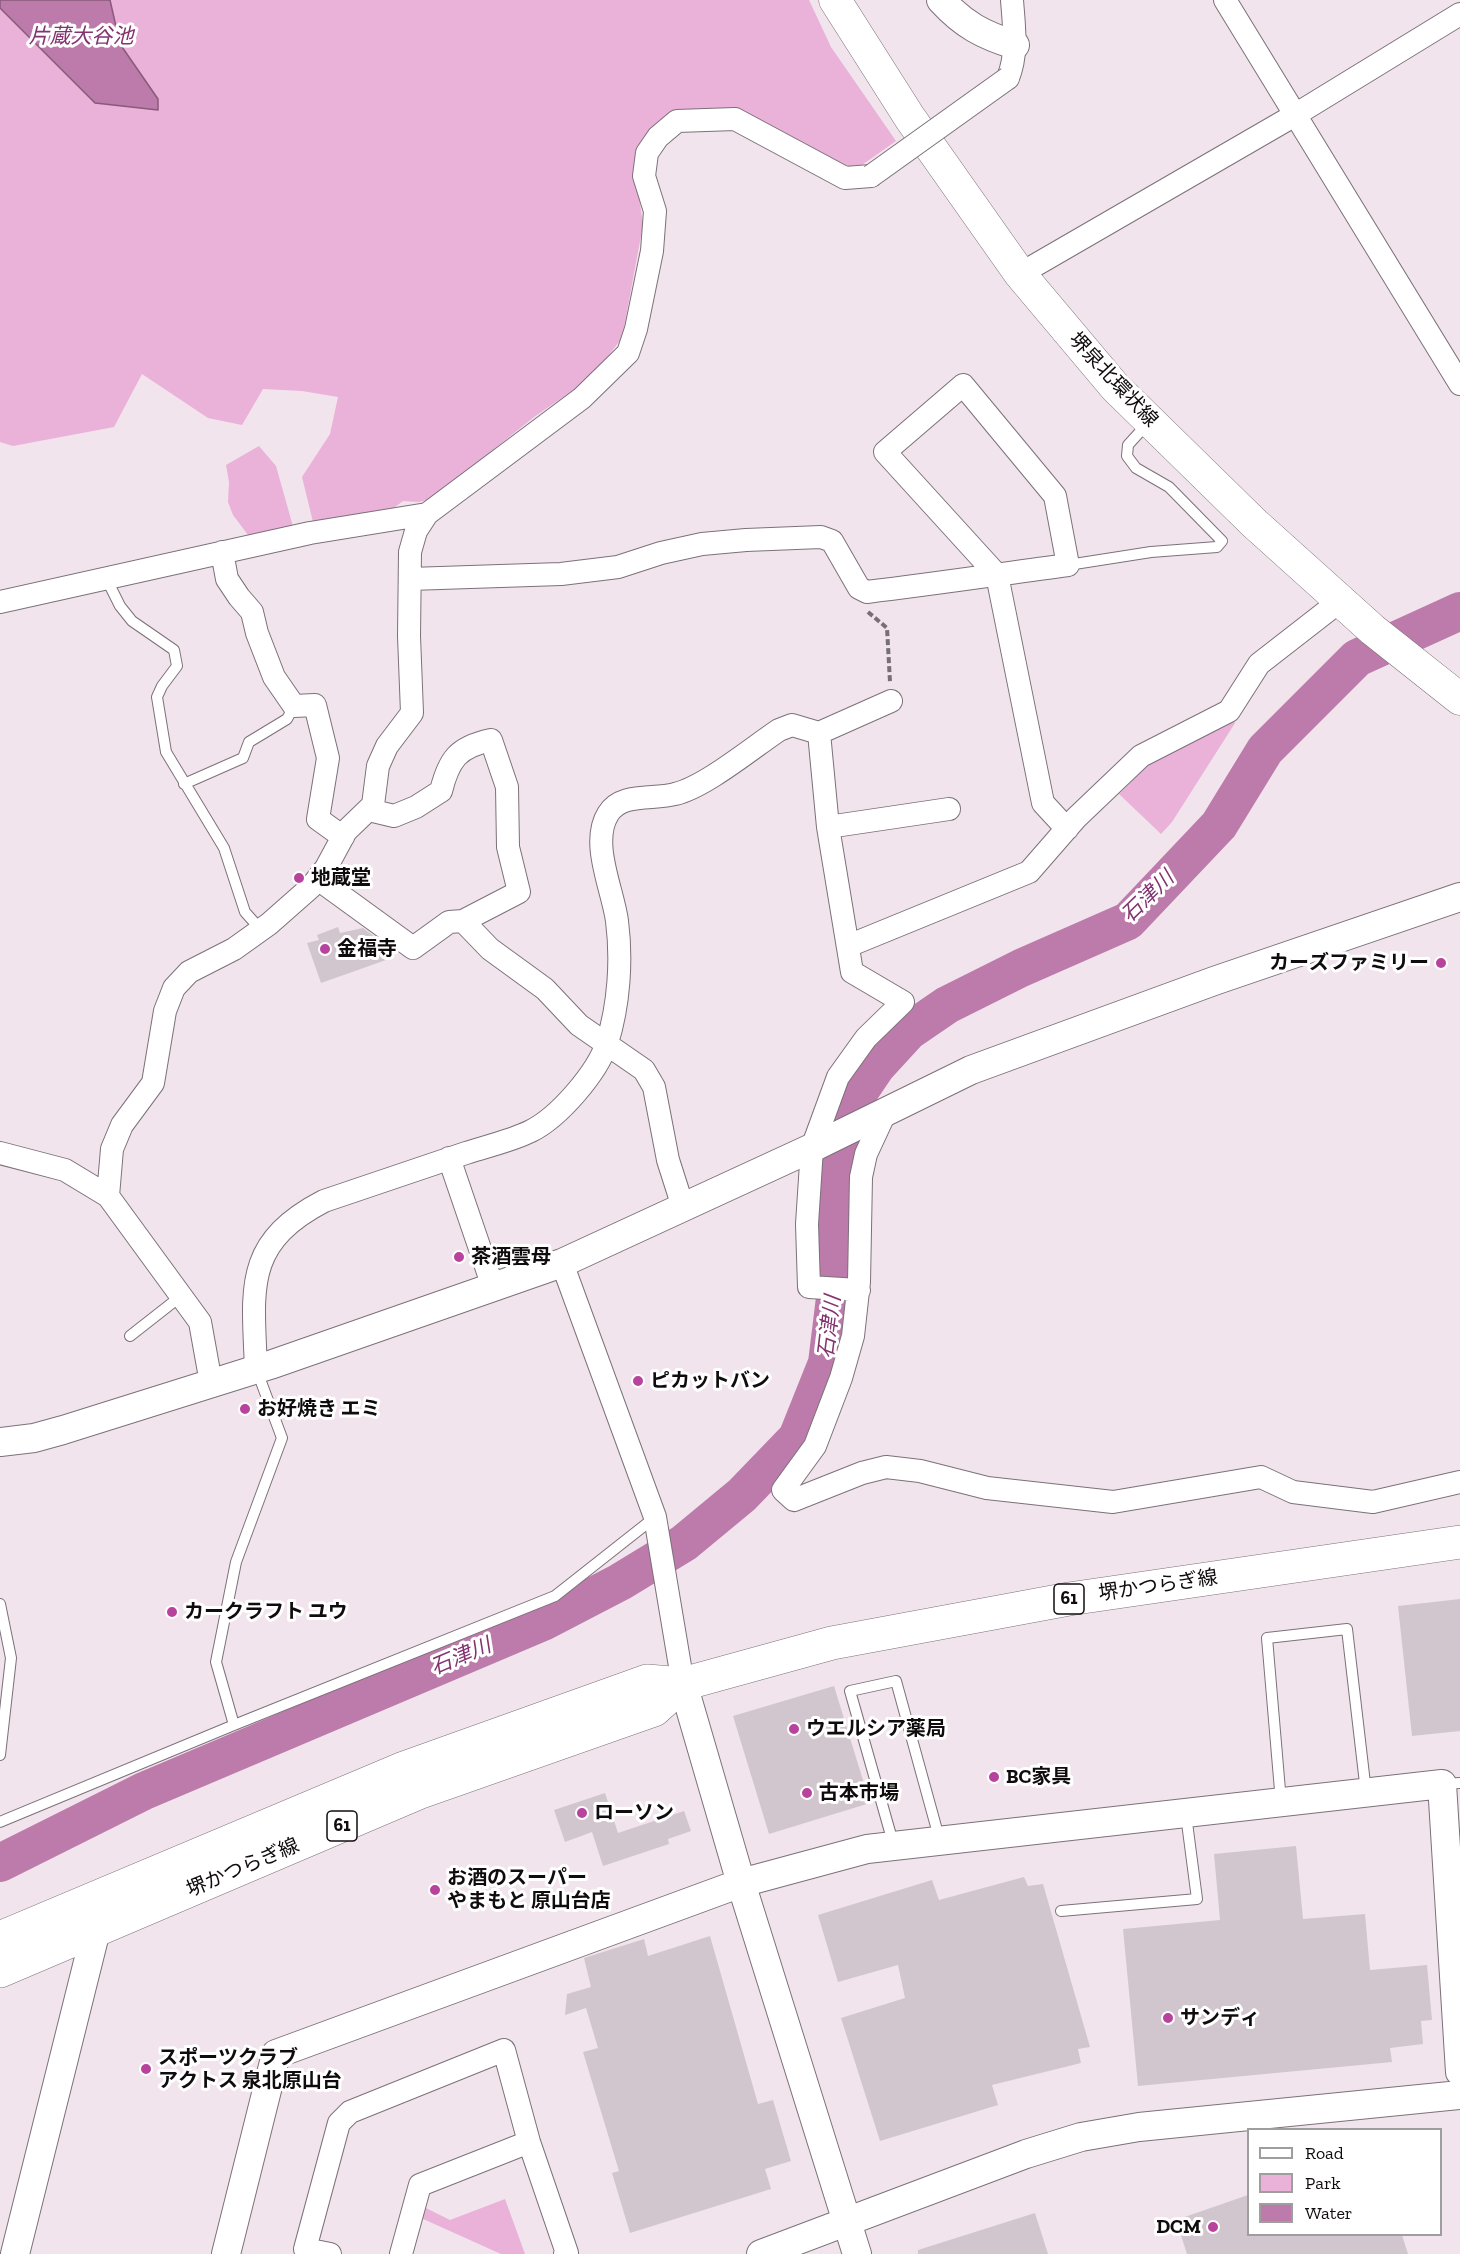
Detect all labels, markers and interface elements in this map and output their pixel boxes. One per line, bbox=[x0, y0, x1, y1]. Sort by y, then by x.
water label: 片蔵大谷池 bbox=[29, 24, 133, 50]
street label: 堺泉北環状線 bbox=[1063, 328, 1163, 432]
place label: 地蔵堂 bbox=[311, 866, 371, 890]
water label: 石津川 bbox=[1117, 866, 1179, 928]
marker: 地蔵堂 bbox=[292, 871, 306, 885]
place label: 金福寺 bbox=[337, 937, 397, 961]
marker: 金福寺 bbox=[318, 942, 332, 956]
place label: カーズファミリー bbox=[1269, 951, 1429, 975]
marker: カーズファミリー bbox=[1434, 956, 1448, 970]
place label: 茶酒雲母 bbox=[471, 1245, 551, 1269]
marker: 茶酒雲母 bbox=[452, 1250, 466, 1264]
water label: 石津川 bbox=[814, 1294, 846, 1360]
place label: ピカットバン bbox=[650, 1369, 770, 1393]
marker: ピカットバン bbox=[631, 1374, 645, 1388]
place label: お好焼き エミ bbox=[257, 1397, 381, 1421]
marker: お好焼き エミ bbox=[238, 1402, 252, 1416]
street label: 堺かつらぎ線 bbox=[1097, 1566, 1219, 1606]
road number: 61 bbox=[1054, 1584, 1084, 1614]
place label: カークラフト ユウ bbox=[184, 1600, 348, 1624]
marker: カークラフト ユウ bbox=[165, 1605, 179, 1619]
water label: 石津川 bbox=[427, 1633, 495, 1681]
place label: ウエルシア薬局 bbox=[806, 1717, 946, 1741]
marker: ウエルシア薬局 bbox=[787, 1722, 801, 1736]
place label: BC家具 bbox=[1006, 1765, 1071, 1789]
marker: BC家具 bbox=[987, 1770, 1001, 1784]
place label: 古本市場 bbox=[819, 1781, 899, 1805]
marker: 古本市場 bbox=[800, 1786, 814, 1800]
place label: ローソン bbox=[594, 1801, 674, 1825]
marker: ローソン bbox=[575, 1806, 589, 1820]
road number: 61 bbox=[327, 1811, 357, 1841]
street label: 堺かつらぎ線 bbox=[183, 1834, 303, 1902]
place label: お酒のスーパー やまもと 原山台店 bbox=[447, 1866, 611, 1913]
marker: お酒のスーパー やまもと 原山台店 bbox=[428, 1883, 442, 1897]
place label: サンディ bbox=[1180, 2006, 1260, 2030]
marker: サンディ bbox=[1161, 2011, 1175, 2025]
place label: スポーツクラブ アクトス 泉北原山台 bbox=[158, 2046, 342, 2093]
marker: スポーツクラブ アクトス 泉北原山台 bbox=[139, 2062, 153, 2076]
legend bbox=[1247, 2128, 1442, 2236]
text: Road bbox=[1305, 2142, 1344, 2164]
text: Park bbox=[1305, 2172, 1341, 2194]
text: Water bbox=[1305, 2202, 1352, 2224]
place label: DCM bbox=[1156, 2215, 1201, 2239]
marker: DCM bbox=[1206, 2220, 1220, 2234]

